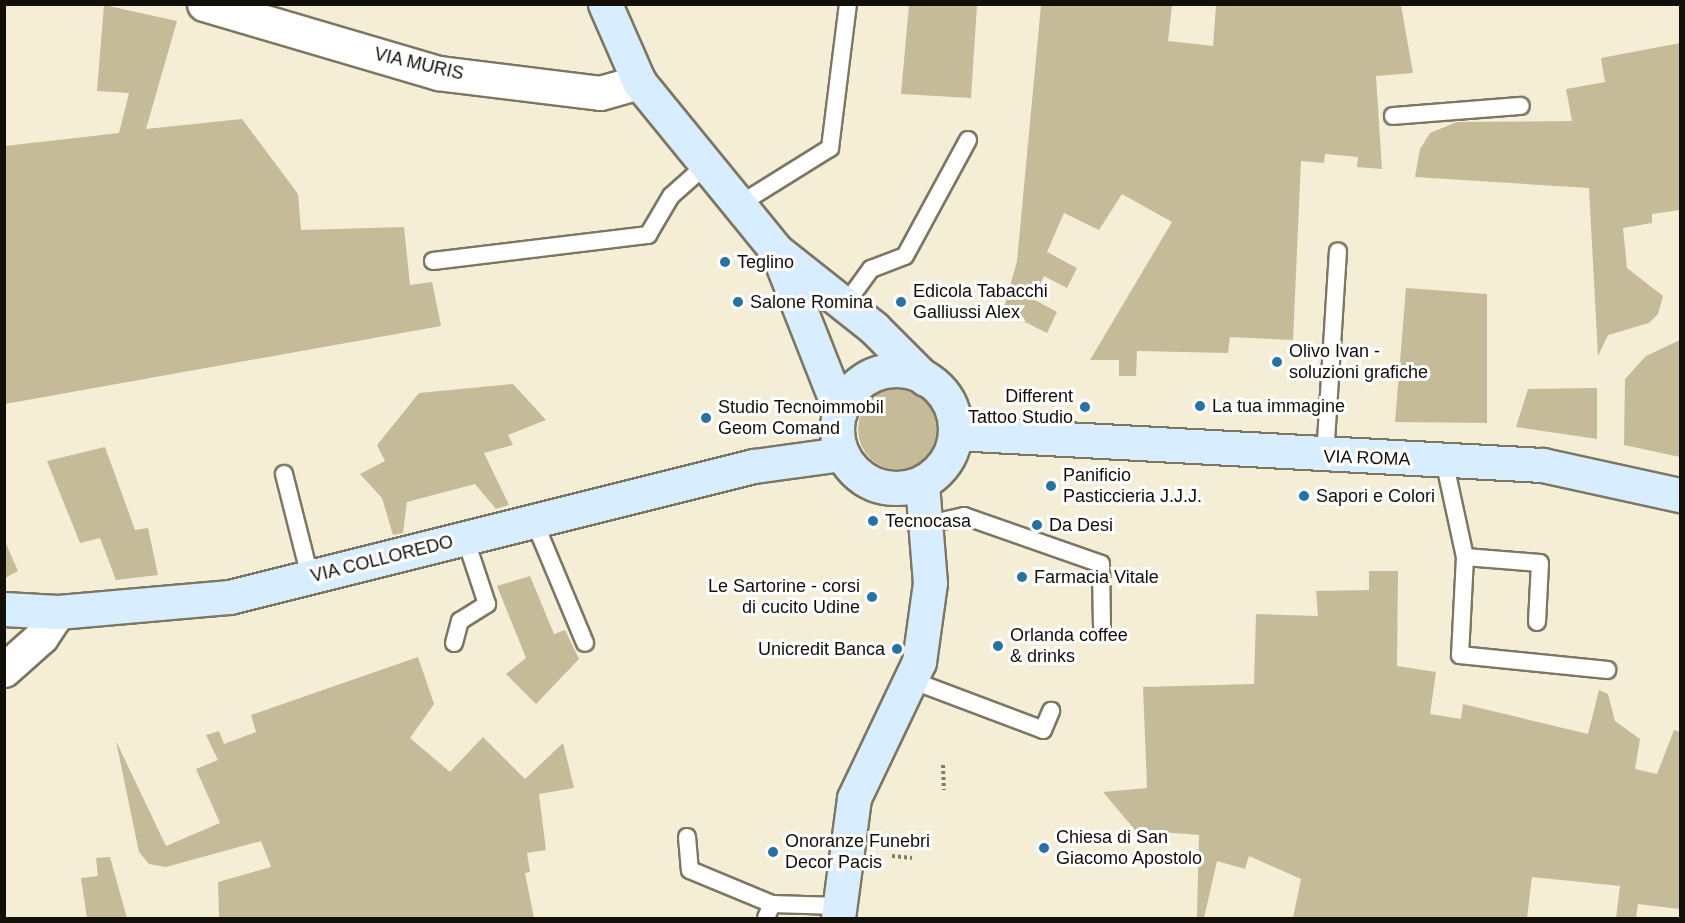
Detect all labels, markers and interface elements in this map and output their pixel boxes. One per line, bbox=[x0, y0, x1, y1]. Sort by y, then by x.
street label: VIA MURIS bbox=[372, 43, 466, 85]
place label: Teglino bbox=[737, 251, 794, 273]
marker: Teglino bbox=[718, 255, 732, 269]
place label: Edicola Tabacchi Galliussi Alex bbox=[913, 281, 1048, 324]
place label: Salone Romina bbox=[750, 291, 873, 313]
marker: Salone Romina bbox=[731, 295, 745, 309]
marker: Edicola Tabacchi Galliussi Alex bbox=[894, 295, 908, 309]
place label: Olivo Ivan - soluzioni grafiche bbox=[1289, 341, 1428, 384]
marker: Olivo Ivan - soluzioni grafiche bbox=[1270, 355, 1284, 369]
place label: Different Tattoo Studio bbox=[968, 386, 1073, 428]
place label: La tua immagine bbox=[1212, 395, 1345, 417]
place label: Studio Tecnoimmobil Geom Comand bbox=[718, 397, 884, 440]
marker: La tua immagine bbox=[1193, 399, 1207, 413]
marker: Different Tattoo Studio bbox=[1078, 400, 1092, 414]
marker: Studio Tecnoimmobil Geom Comand bbox=[699, 411, 713, 425]
street label: VIA ROMA bbox=[1323, 446, 1411, 470]
place label: Panificio Pasticcieria J.J.J. bbox=[1063, 465, 1202, 508]
marker: Panificio Pasticcieria J.J.J. bbox=[1044, 479, 1058, 493]
place label: Sapori e Colori bbox=[1316, 485, 1435, 507]
marker: Sapori e Colori bbox=[1297, 489, 1311, 503]
place label: Tecnocasa bbox=[885, 510, 971, 532]
marker: Tecnocasa bbox=[866, 514, 880, 528]
place label: Da Desi bbox=[1049, 514, 1113, 536]
marker: Da Desi bbox=[1030, 518, 1044, 532]
street label: VIA COLLOREDO bbox=[308, 531, 456, 587]
place label: Farmacia Vitale bbox=[1034, 566, 1159, 588]
marker: Farmacia Vitale bbox=[1015, 570, 1029, 584]
place label: Le Sartorine - corsi di cucito Udine bbox=[708, 576, 860, 618]
marker: Le Sartorine - corsi di cucito Udine bbox=[865, 590, 879, 604]
place label: Orlanda coffee & drinks bbox=[1010, 625, 1128, 668]
place label: Unicredit Banca bbox=[758, 638, 885, 660]
marker: Orlanda coffee & drinks bbox=[991, 639, 1005, 653]
marker: Unicredit Banca bbox=[890, 642, 904, 656]
place label: Chiesa di San Giacomo Apostolo bbox=[1056, 827, 1203, 870]
place label: Onoranze Funebri Decor Pacis bbox=[785, 831, 930, 874]
marker: Chiesa di San Giacomo Apostolo bbox=[1037, 841, 1051, 855]
marker: Onoranze Funebri Decor Pacis bbox=[766, 845, 780, 859]

